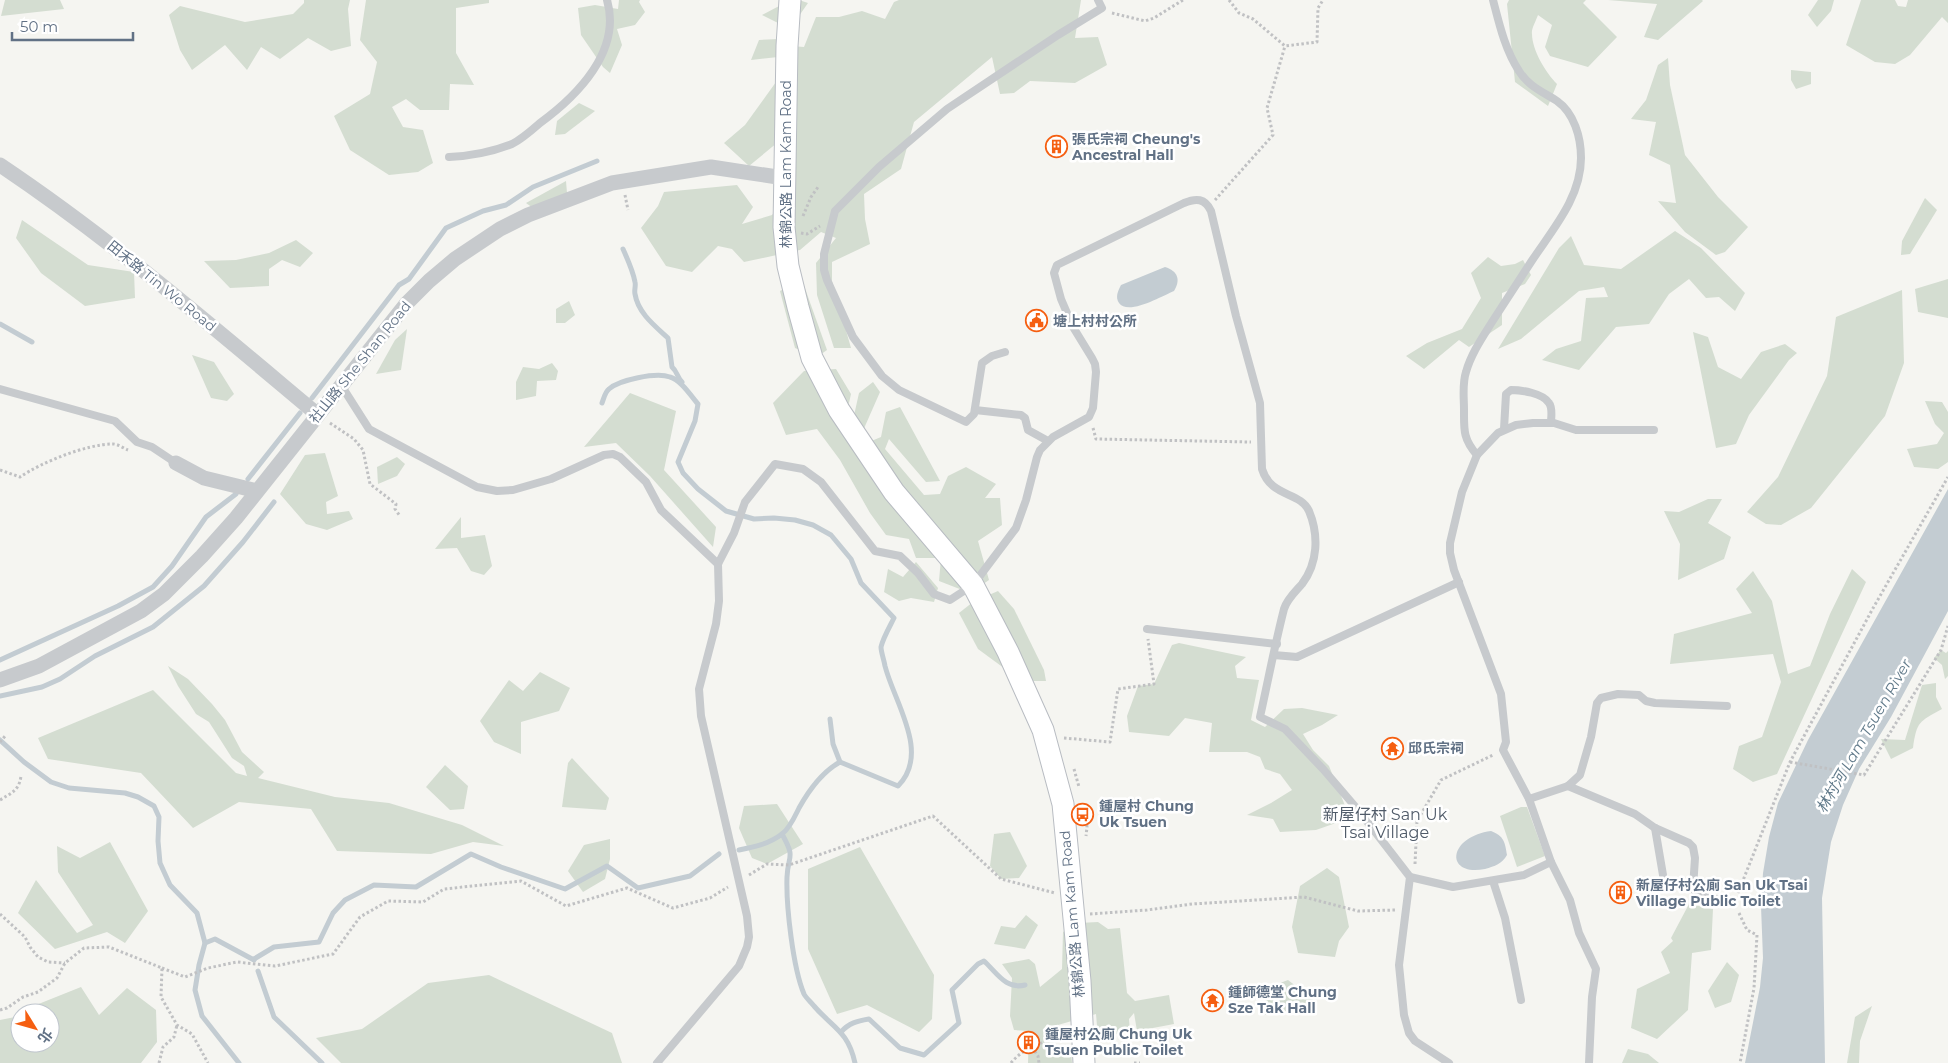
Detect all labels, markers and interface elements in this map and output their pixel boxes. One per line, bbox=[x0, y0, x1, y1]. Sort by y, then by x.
scale bar bbox=[12, 10, 134, 42]
text: 50 m bbox=[20, 17, 58, 36]
street label: 林錦公路 Lam Kam Road bbox=[777, 80, 795, 248]
place label: 張氏宗祠 Cheung's Ancestral Hall bbox=[1071, 130, 1201, 164]
building icon: 張氏宗祠 Cheung's Ancestral Hall bbox=[1044, 135, 1068, 159]
street label: 田禾路 Tin Wo Road bbox=[104, 237, 220, 335]
street label: 社山路 She Shan Road bbox=[305, 297, 415, 427]
public building icon: 塘上村村公所 bbox=[1025, 309, 1049, 333]
place label: 塘上村村公所 bbox=[1053, 312, 1137, 330]
water label: 林村河 Lam Tsuen River bbox=[1812, 655, 1916, 816]
temple icon: 邱氏宗祠 bbox=[1380, 736, 1404, 760]
place label: 邱氏宗祠 bbox=[1408, 739, 1464, 757]
place label: 鍾屋村 Chung Uk Tsuen bbox=[1099, 797, 1194, 831]
bus stop icon: 鍾屋村 Chung Uk Tsuen bbox=[1071, 802, 1095, 826]
district label: 新屋仔村 San Uk Tsai Village bbox=[1323, 805, 1448, 842]
street label: 林錦公路 Lam Kam Road bbox=[1056, 830, 1088, 998]
place label: 新屋仔村公廁 San Uk Tsai Village Public Toilet bbox=[1635, 876, 1808, 910]
building icon: 新屋仔村公廁 San Uk Tsai Village Public Toilet bbox=[1608, 881, 1632, 905]
place label: 鍾師德堂 Chung Sze Tak Hall bbox=[1228, 983, 1337, 1017]
temple icon: 鍾師德堂 Chung Sze Tak Hall bbox=[1200, 988, 1224, 1012]
north arrow bbox=[10, 1003, 60, 1053]
text: 北 bbox=[34, 1025, 57, 1047]
place label: 鍾屋村公廁 Chung Uk Tsuen Public Toilet bbox=[1045, 1025, 1193, 1059]
building icon: 鍾屋村公廁 Chung Uk Tsuen Public Toilet bbox=[1017, 1030, 1041, 1054]

